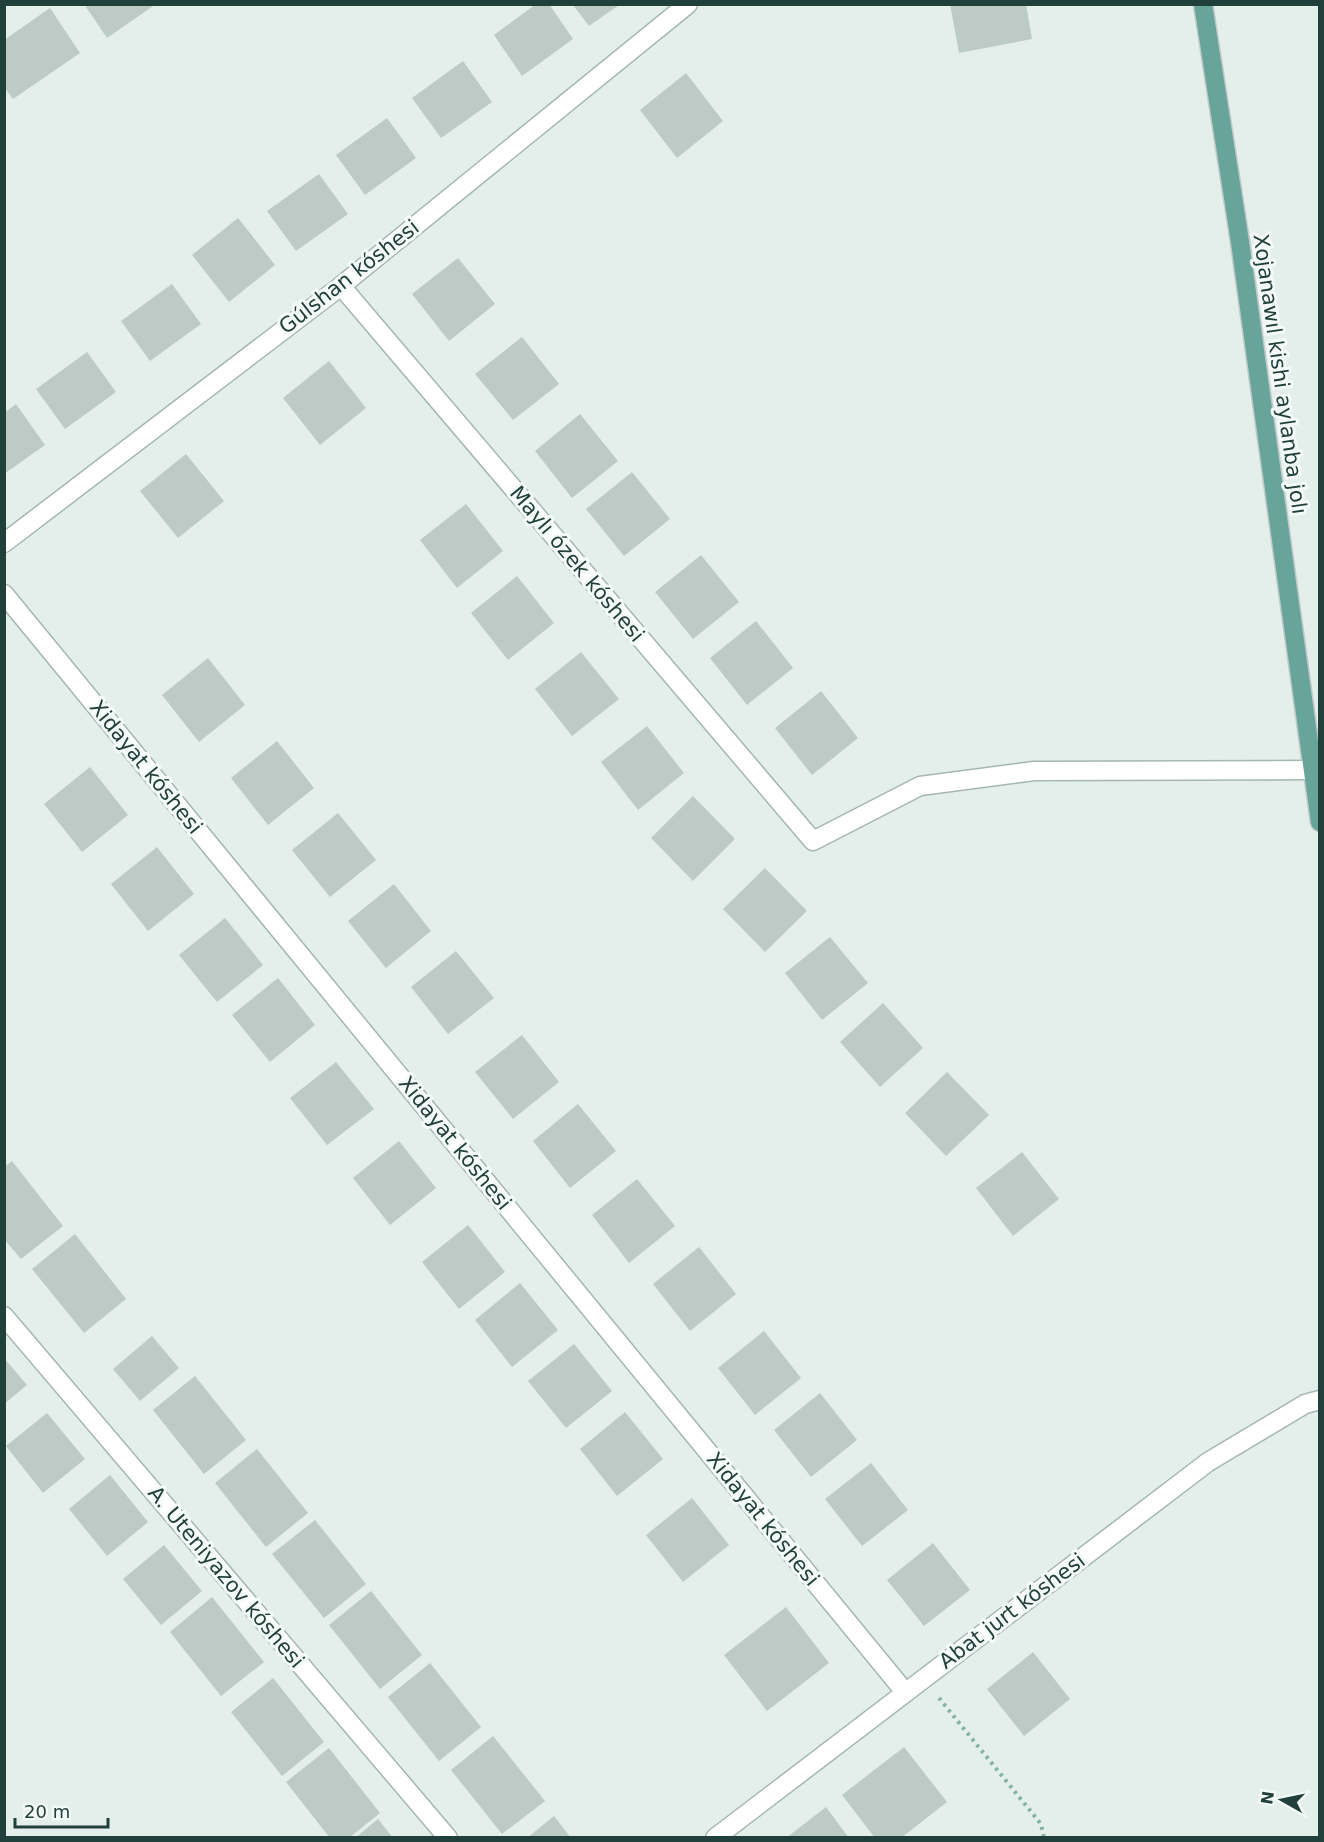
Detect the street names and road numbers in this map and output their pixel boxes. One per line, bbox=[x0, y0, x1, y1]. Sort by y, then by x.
street label: Gúlshan kóshesi bbox=[274, 215, 424, 339]
street label: Xojanawıl kishi aylanba jolı bbox=[1248, 232, 1312, 516]
street label: Maylı ózek kóshesi bbox=[505, 481, 649, 647]
street label: Xidayat kóshesi bbox=[85, 695, 207, 839]
street label: Xidayat kóshesi bbox=[394, 1071, 516, 1215]
street label: Xidayat kóshesi bbox=[702, 1447, 824, 1591]
street label: A. Uteniyazov kóshesi bbox=[143, 1481, 309, 1673]
street label: Abat jurt kóshesi bbox=[934, 1548, 1090, 1674]

